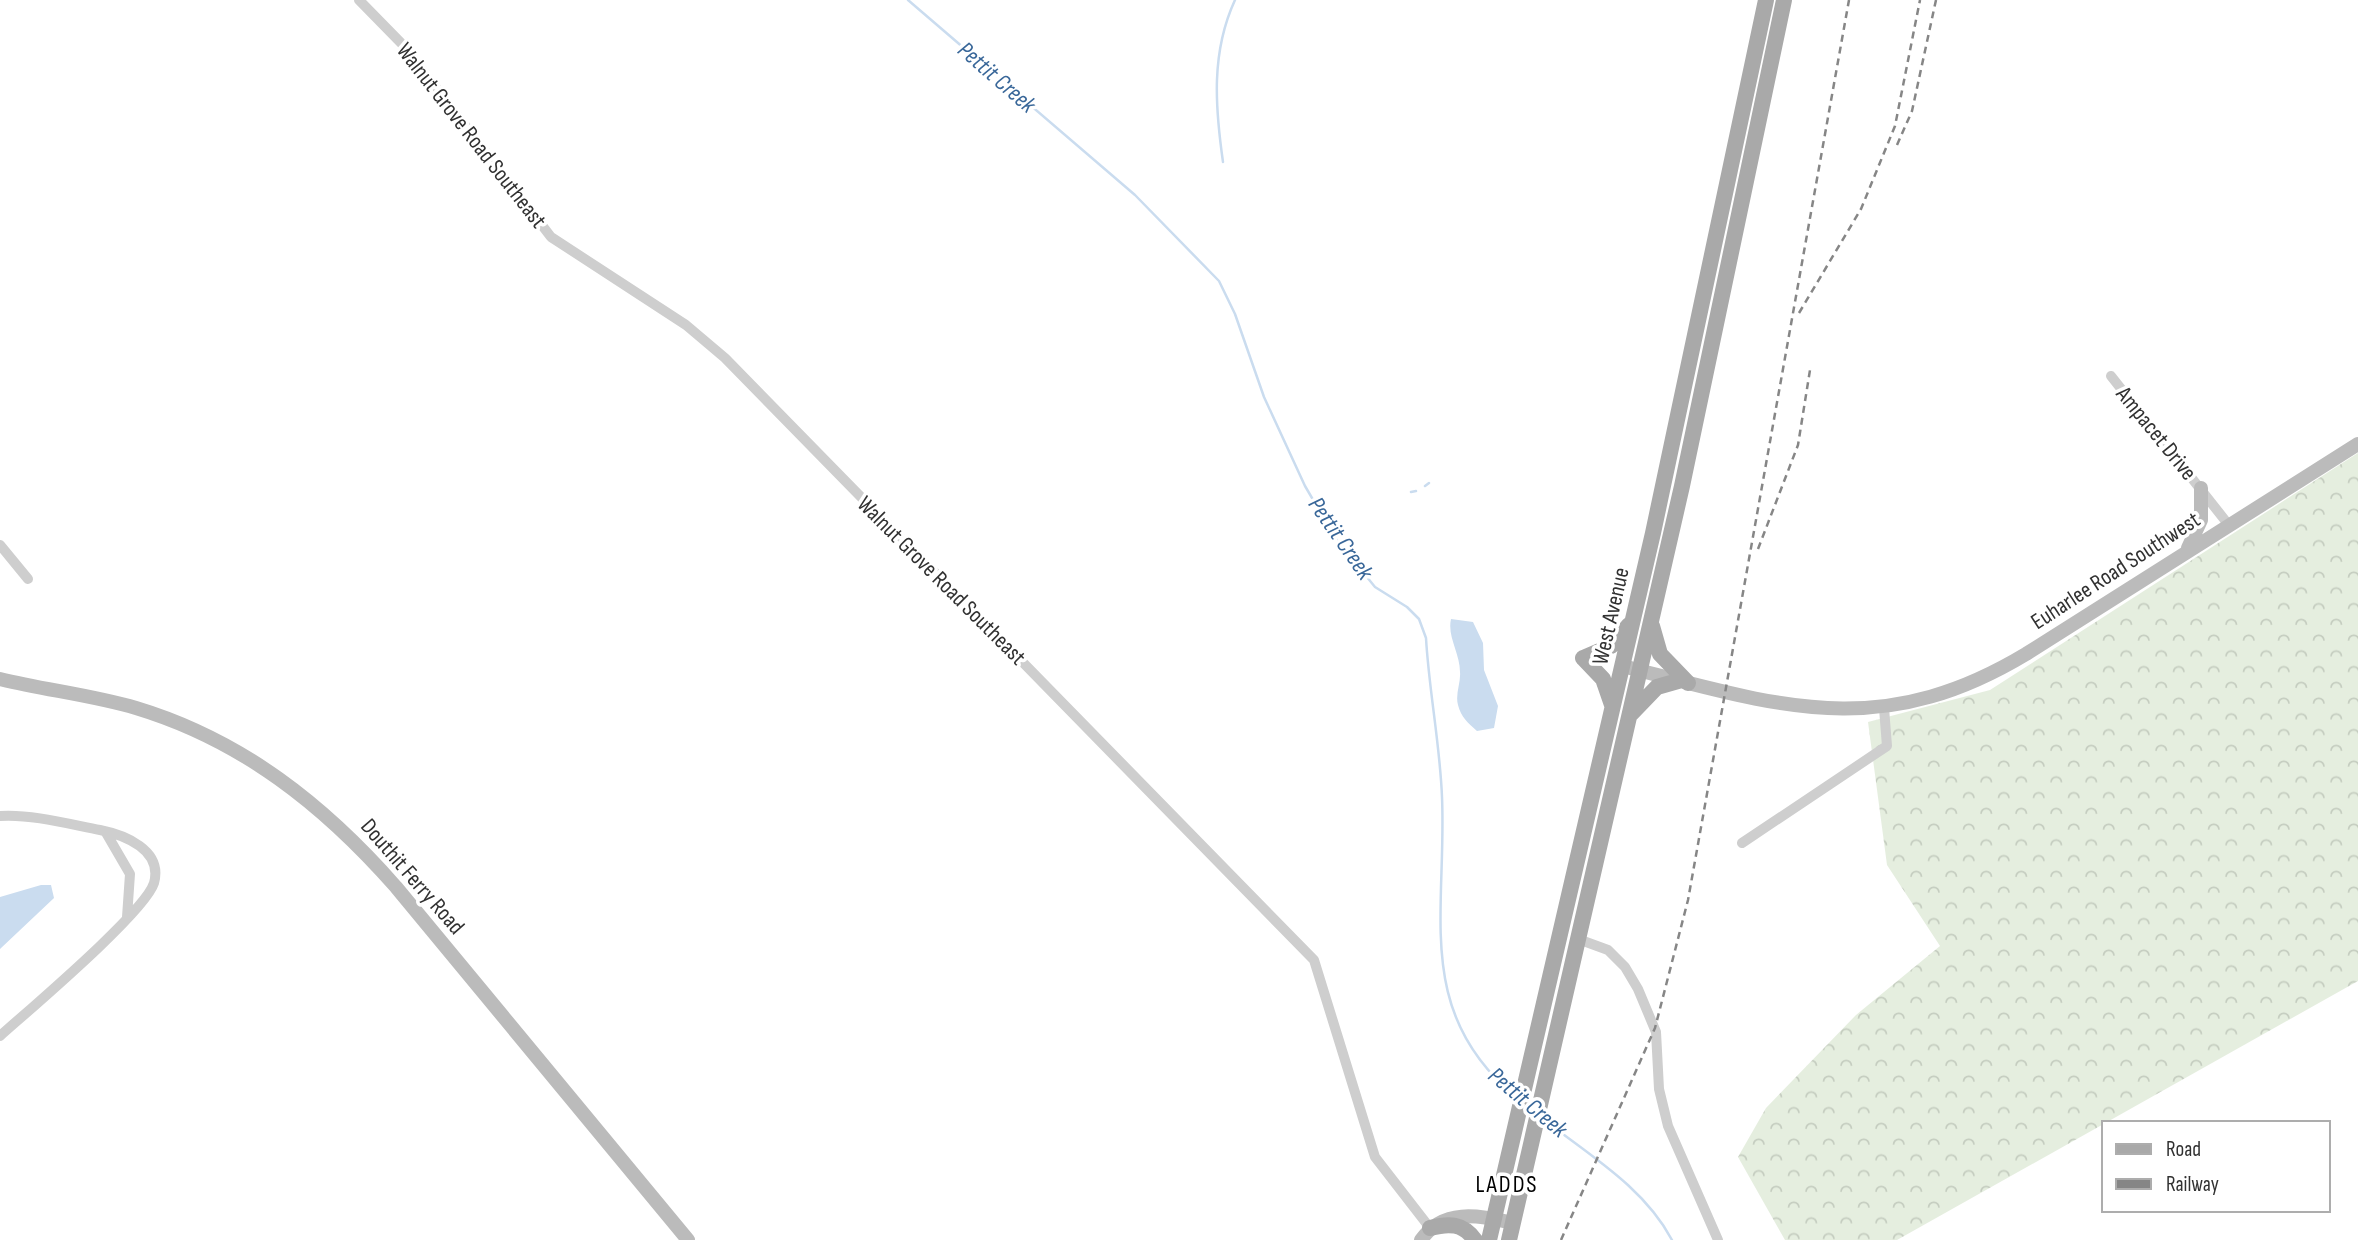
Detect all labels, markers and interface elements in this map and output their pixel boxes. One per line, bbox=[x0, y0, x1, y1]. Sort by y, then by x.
water label: Pettit Creek bbox=[952, 35, 1043, 120]
street label: Walnut Grove Road Southeast bbox=[390, 37, 552, 234]
street label: Ampacet Drive bbox=[2109, 380, 2203, 486]
street label: Walnut Grove Road Southeast bbox=[851, 490, 1032, 671]
water label: Pettit Creek bbox=[1302, 491, 1380, 586]
street label: Euharlee Road Southwest bbox=[2026, 506, 2205, 636]
street label: West Avenue bbox=[1586, 565, 1636, 668]
street label: Douthit Ferry Road bbox=[354, 813, 470, 940]
water label: Pettit Creek bbox=[1482, 1061, 1574, 1144]
legend bbox=[2102, 1121, 2330, 1212]
text: Road bbox=[2166, 1137, 2201, 1162]
district label: LADDS bbox=[1475, 1170, 1539, 1199]
text: Railway bbox=[2166, 1172, 2219, 1197]

